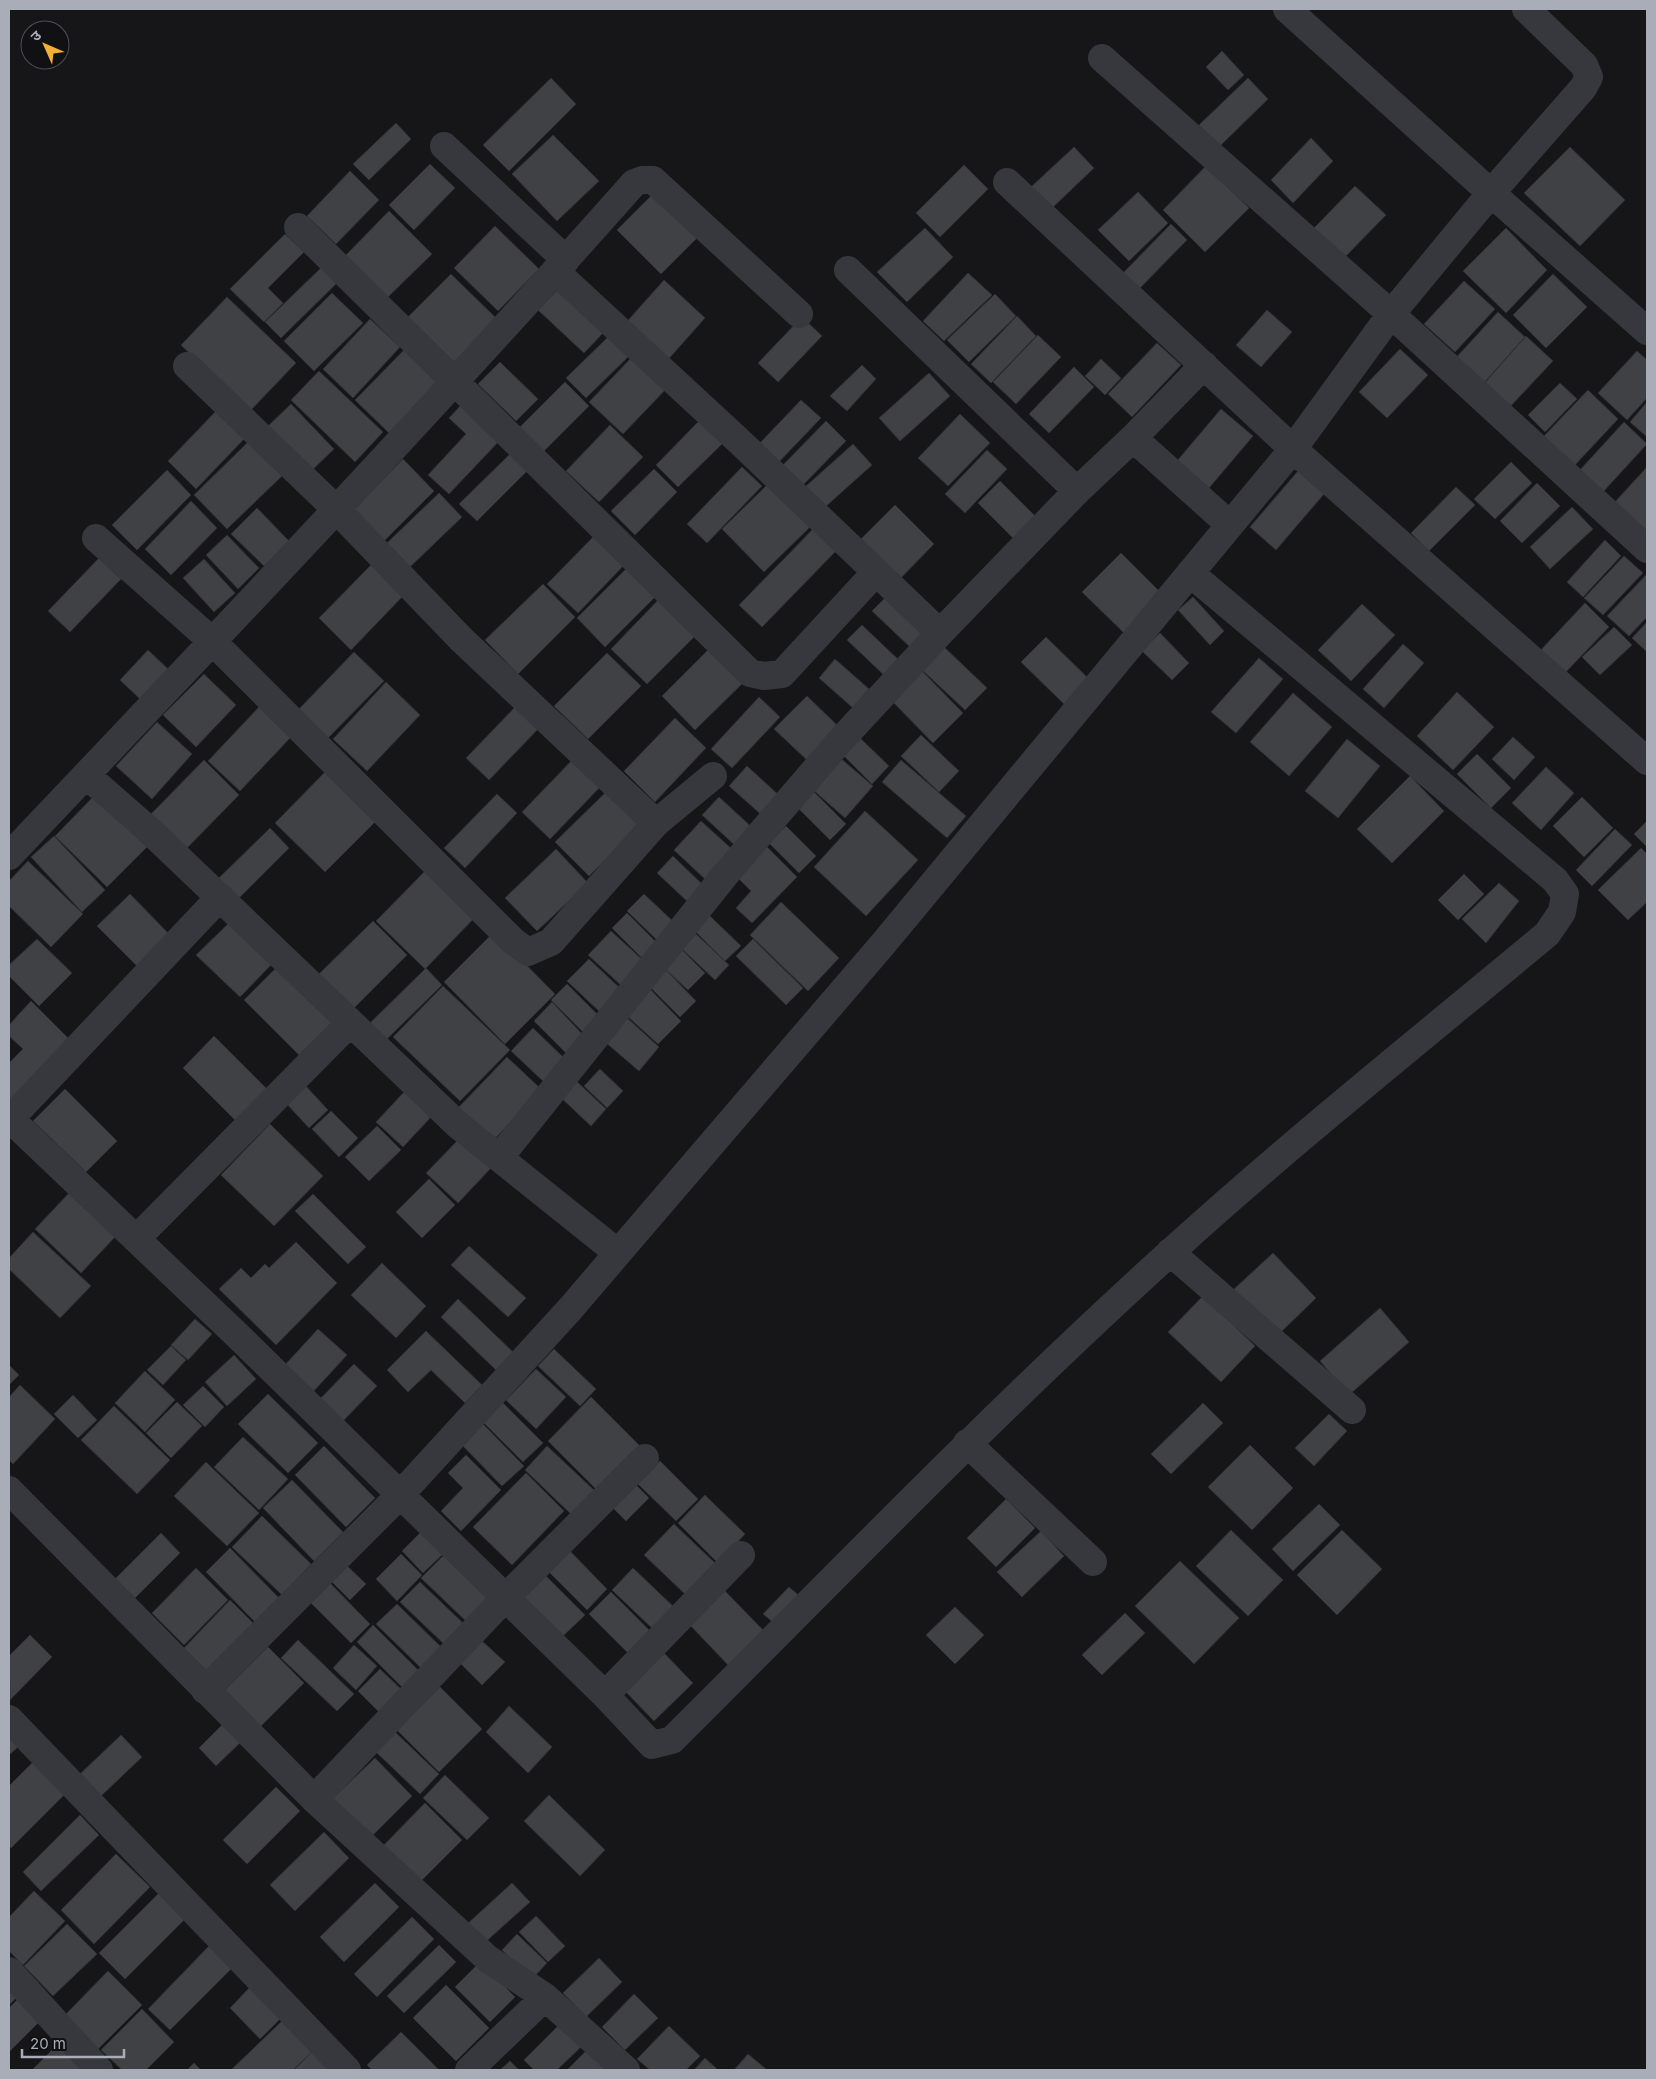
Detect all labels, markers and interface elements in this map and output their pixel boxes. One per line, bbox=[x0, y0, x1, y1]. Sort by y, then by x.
north arrow bbox=[20, 20, 70, 70]
text: उ bbox=[27, 26, 45, 44]
scale bar bbox=[22, 2026, 125, 2058]
text: 20 m bbox=[30, 2034, 66, 2053]

